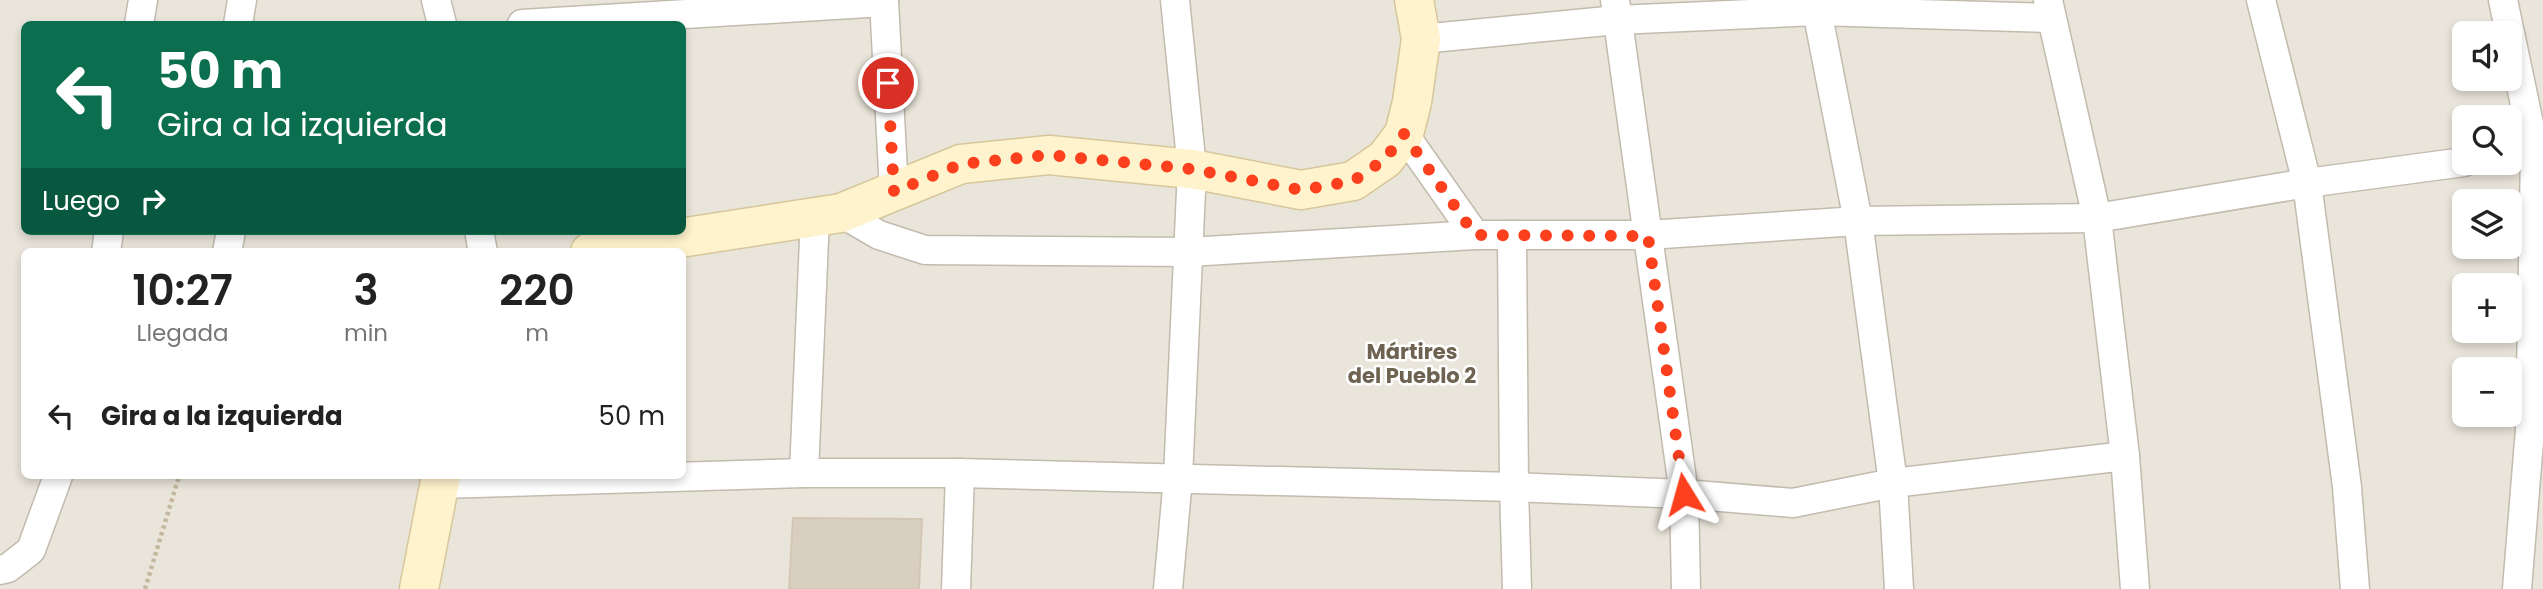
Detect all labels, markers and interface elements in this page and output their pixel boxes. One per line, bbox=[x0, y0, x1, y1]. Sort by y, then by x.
map controls bbox=[2452, 21, 2522, 427]
button: sound bbox=[2452, 21, 2522, 91]
text: 50 m bbox=[157, 37, 283, 105]
icon: left bbox=[42, 49, 133, 140]
pin bbox=[858, 53, 918, 113]
icon: arrive bbox=[869, 64, 907, 102]
text: Gira a la izquierda bbox=[157, 102, 448, 147]
button: search bbox=[2452, 105, 2522, 175]
icon: right bbox=[134, 182, 172, 220]
text: Luego bbox=[42, 183, 120, 219]
button: layers bbox=[2452, 189, 2522, 259]
text: 10:27 bbox=[132, 261, 233, 320]
text: 3 bbox=[353, 261, 379, 320]
text: 220 bbox=[499, 261, 575, 320]
button: + bbox=[2452, 273, 2522, 343]
text: Llegada bbox=[136, 317, 229, 349]
text: min bbox=[344, 317, 388, 349]
text: m bbox=[525, 317, 549, 349]
district label: Mártires del Pueblo 2 bbox=[1348, 337, 1476, 390]
button: − bbox=[2452, 357, 2522, 427]
icon: left bbox=[42, 397, 80, 435]
text: Gira a la izquierda bbox=[101, 398, 343, 434]
text: 50 m bbox=[599, 398, 665, 434]
position arrow bbox=[1647, 457, 1721, 531]

